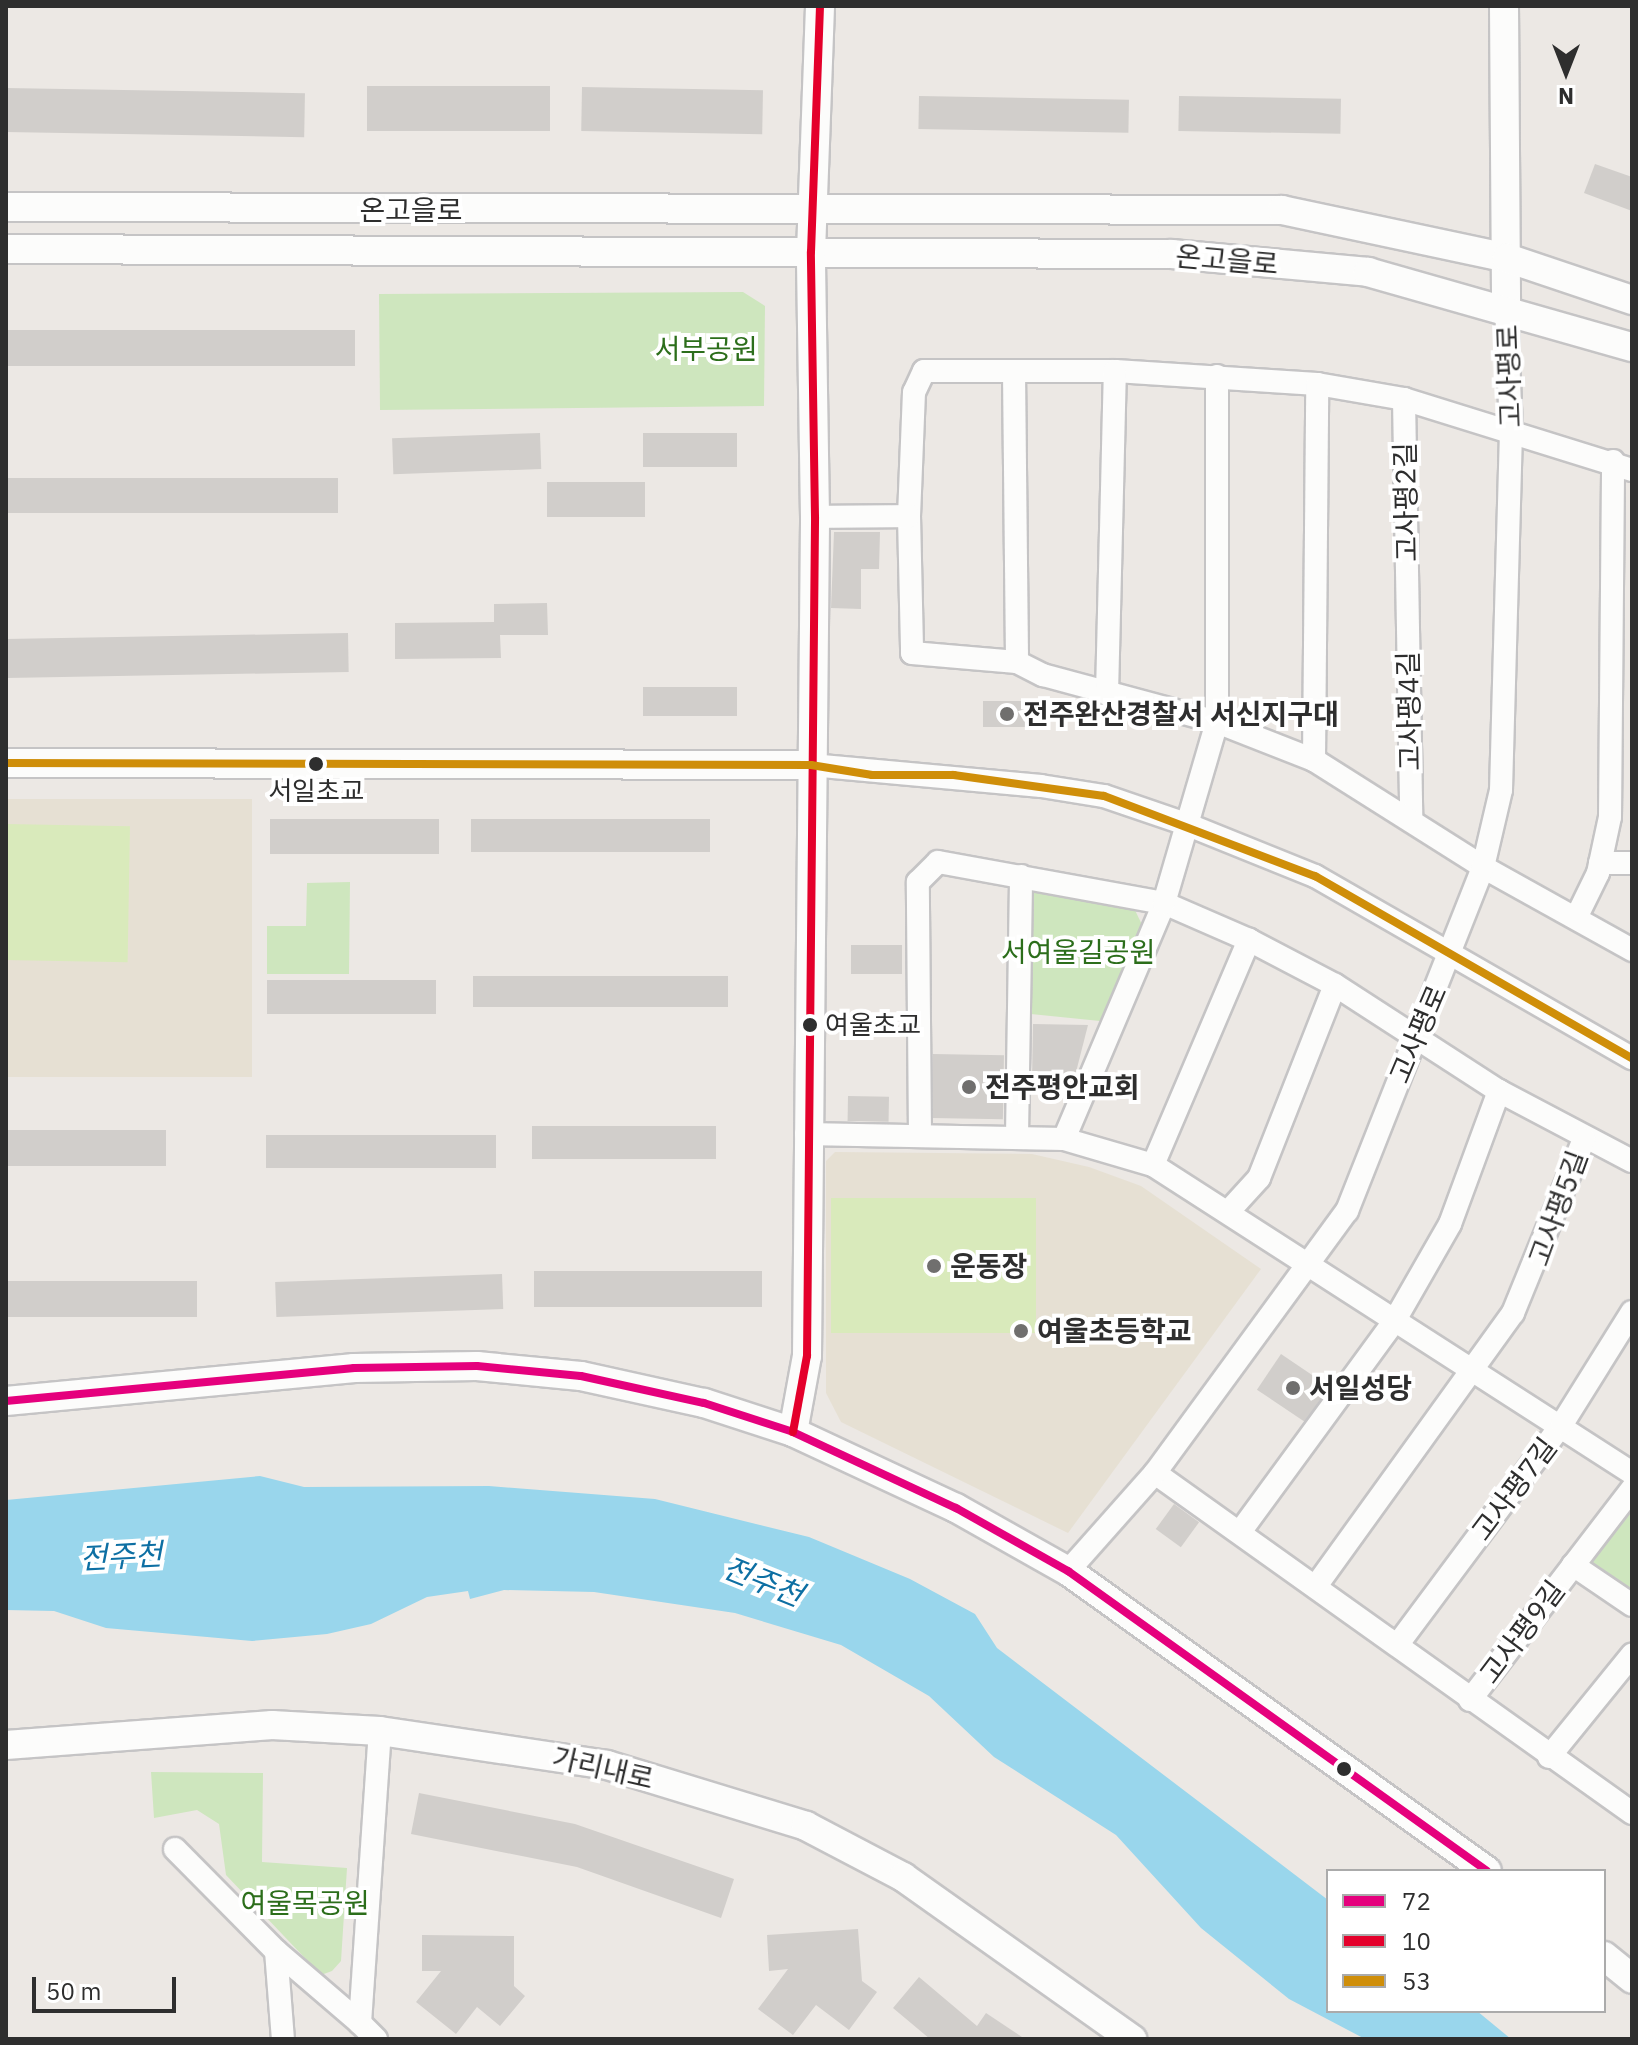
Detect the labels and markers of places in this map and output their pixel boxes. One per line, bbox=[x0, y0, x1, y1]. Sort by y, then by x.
place label: 전주완산경찰서 서신지구대 bbox=[1023, 697, 1339, 731]
marker: 전주완산경찰서 서신지구대 bbox=[998, 705, 1016, 723]
marker: 서일초교 bbox=[308, 756, 324, 772]
place label: 서일초교 bbox=[268, 775, 364, 807]
place label: 여울초교 bbox=[825, 1009, 921, 1041]
marker: 여울초교 bbox=[802, 1017, 818, 1033]
place label: 전주평안교회 bbox=[985, 1070, 1140, 1104]
marker: 전주평안교회 bbox=[960, 1078, 978, 1096]
place label: 운동장 bbox=[950, 1249, 1027, 1283]
marker: 운동장 bbox=[925, 1257, 943, 1275]
place label: 여울초등학교 bbox=[1037, 1314, 1192, 1348]
marker: 여울초등학교 bbox=[1012, 1322, 1030, 1340]
place label: 서일성당 bbox=[1309, 1371, 1412, 1405]
marker: 서일성당 bbox=[1284, 1379, 1302, 1397]
unlabelled marker bbox=[1336, 1761, 1352, 1777]

